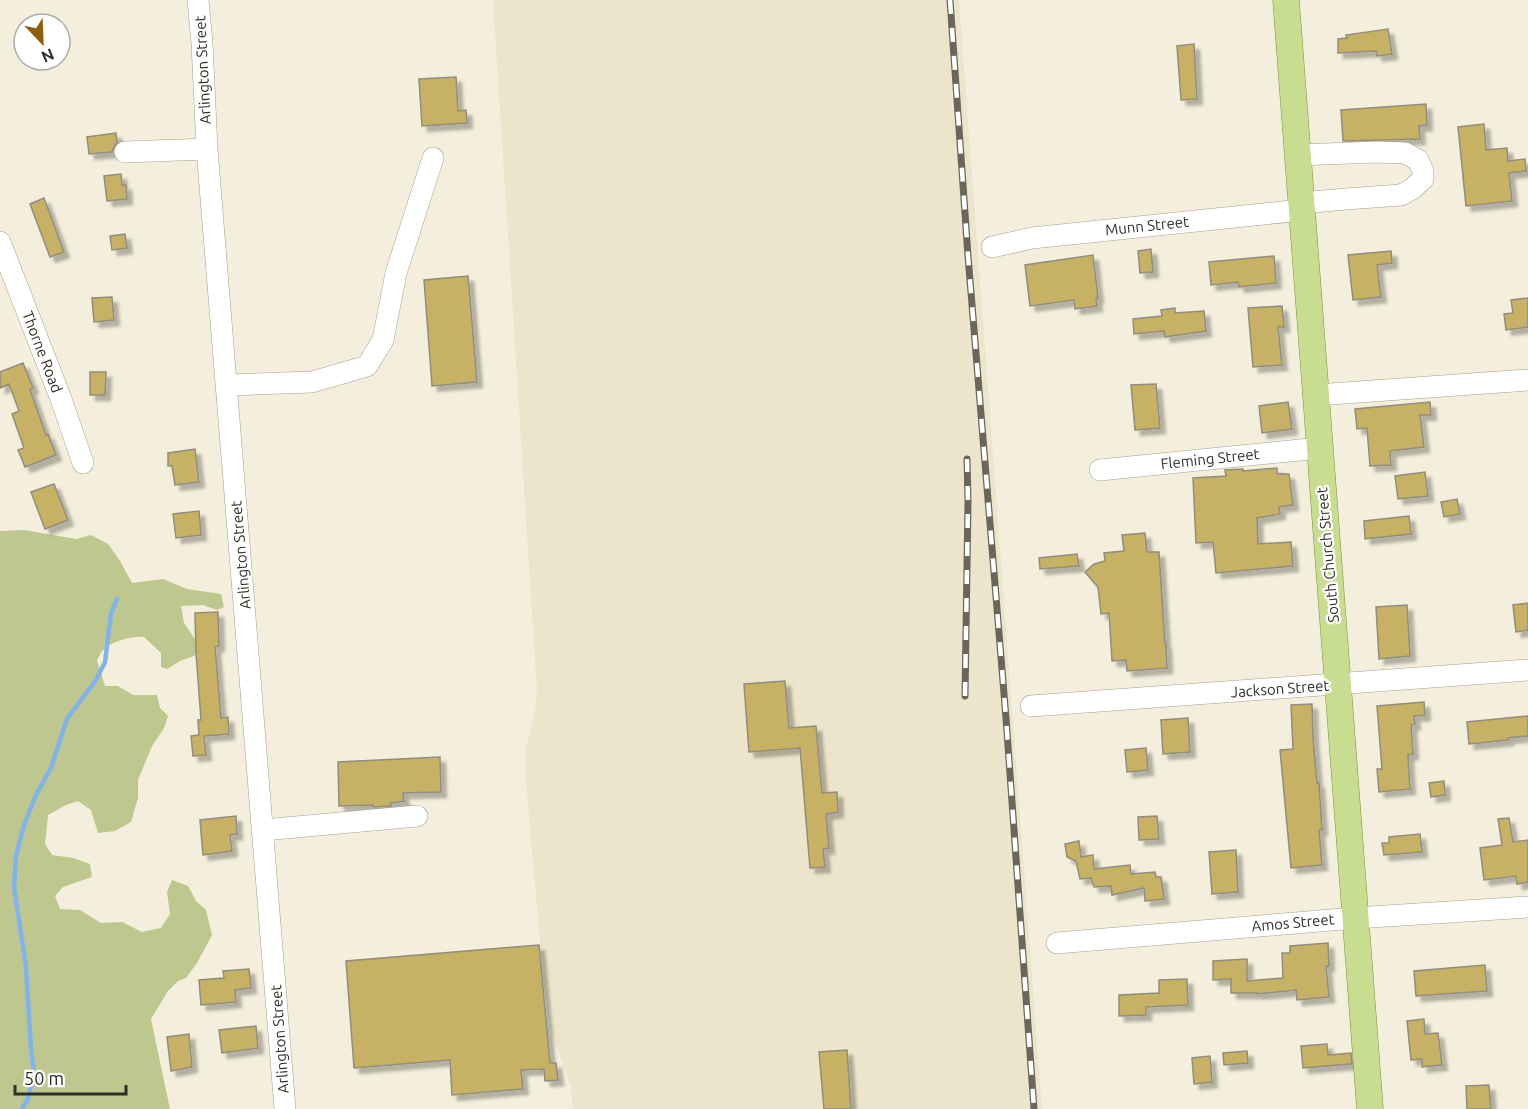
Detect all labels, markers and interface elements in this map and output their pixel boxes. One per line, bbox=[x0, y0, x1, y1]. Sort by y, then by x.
north arrow bbox=[12, 12, 72, 72]
street label: Arlington Street bbox=[191, 15, 214, 125]
text: N bbox=[39, 45, 57, 66]
street label: Munn Street bbox=[1104, 213, 1190, 238]
street label: Thorne Road bbox=[19, 309, 66, 395]
street label: Fleming Street bbox=[1160, 445, 1260, 472]
street label: South Church Street bbox=[1313, 486, 1342, 624]
street label: Arlington Street bbox=[227, 500, 254, 610]
street label: Jackson Street bbox=[1230, 677, 1330, 700]
street label: Amos Street bbox=[1251, 910, 1335, 935]
street label: Arlington Street bbox=[267, 984, 292, 1094]
scale bar bbox=[15, 1058, 126, 1096]
text: 50 m bbox=[24, 1068, 64, 1088]

